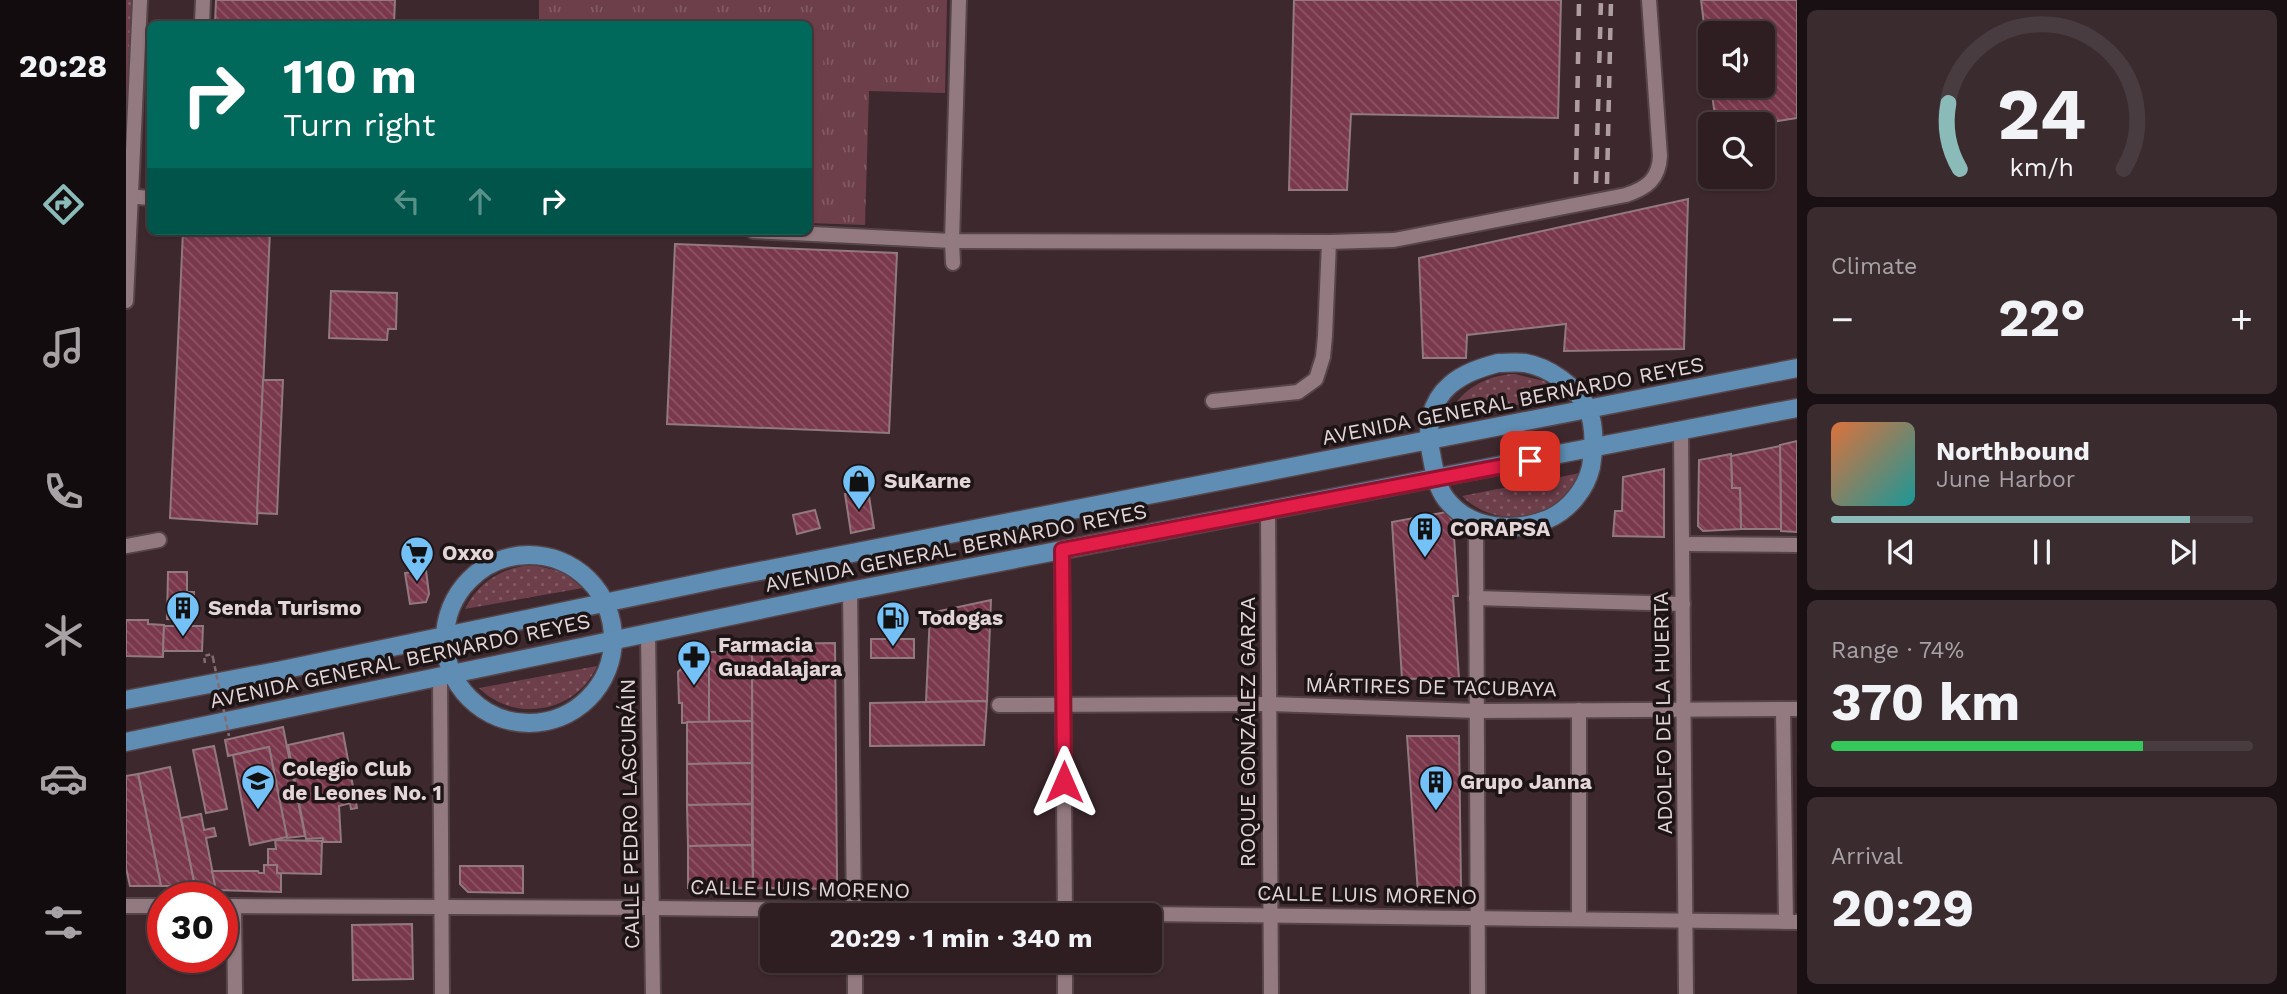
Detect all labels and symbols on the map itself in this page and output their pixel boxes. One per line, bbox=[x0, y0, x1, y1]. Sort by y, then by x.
street label: AVENIDA GENERAL BERNARDO REYES bbox=[1320, 351, 1706, 450]
pin bbox=[1500, 431, 1560, 491]
shop icon: SuKarne bbox=[840, 462, 878, 511]
place label: SuKarne bbox=[884, 468, 971, 493]
street label: AVENIDA GENERAL BERNARDO REYES bbox=[763, 498, 1149, 597]
building icon: CORAPSA bbox=[1406, 510, 1444, 559]
place label: CORAPSA bbox=[1450, 516, 1551, 541]
supermarket icon: Oxxo bbox=[398, 534, 436, 583]
place label: Oxxo bbox=[442, 540, 494, 565]
building icon: Senda Turismo bbox=[164, 589, 202, 638]
street label: ADOLFO DE LA HUERTA bbox=[1648, 591, 1677, 835]
place label: Senda Turismo bbox=[208, 595, 362, 620]
street label: ROQUE GONZÁLEZ GARZA bbox=[1235, 597, 1260, 867]
fuel station icon: Todogas bbox=[874, 599, 912, 648]
place label: Todogas bbox=[918, 605, 1003, 630]
street label: AVENIDA GENERAL BERNARDO REYES bbox=[207, 608, 593, 713]
place label: Farmacia Guadalajara bbox=[718, 632, 843, 681]
pharmacy icon: Farmacia Guadalajara bbox=[675, 638, 713, 687]
street label: MÁRTIRES DE TACUBAYA bbox=[1305, 672, 1557, 701]
street label: CALLE PEDRO LASCURÁIN bbox=[615, 679, 644, 949]
position arrow bbox=[1027, 745, 1101, 819]
place label: Colegio Club de Leones No. 1 bbox=[282, 756, 442, 805]
school or university icon: Colegio Club de Leones No. 1 bbox=[239, 762, 277, 811]
building icon: Grupo Janna bbox=[1417, 763, 1455, 812]
place label: Grupo Janna bbox=[1460, 769, 1593, 794]
street label: CALLE LUIS MORENO bbox=[690, 874, 910, 903]
street label: CALLE LUIS MORENO bbox=[1257, 880, 1477, 909]
speed limit sign: 30 bbox=[147, 882, 238, 973]

